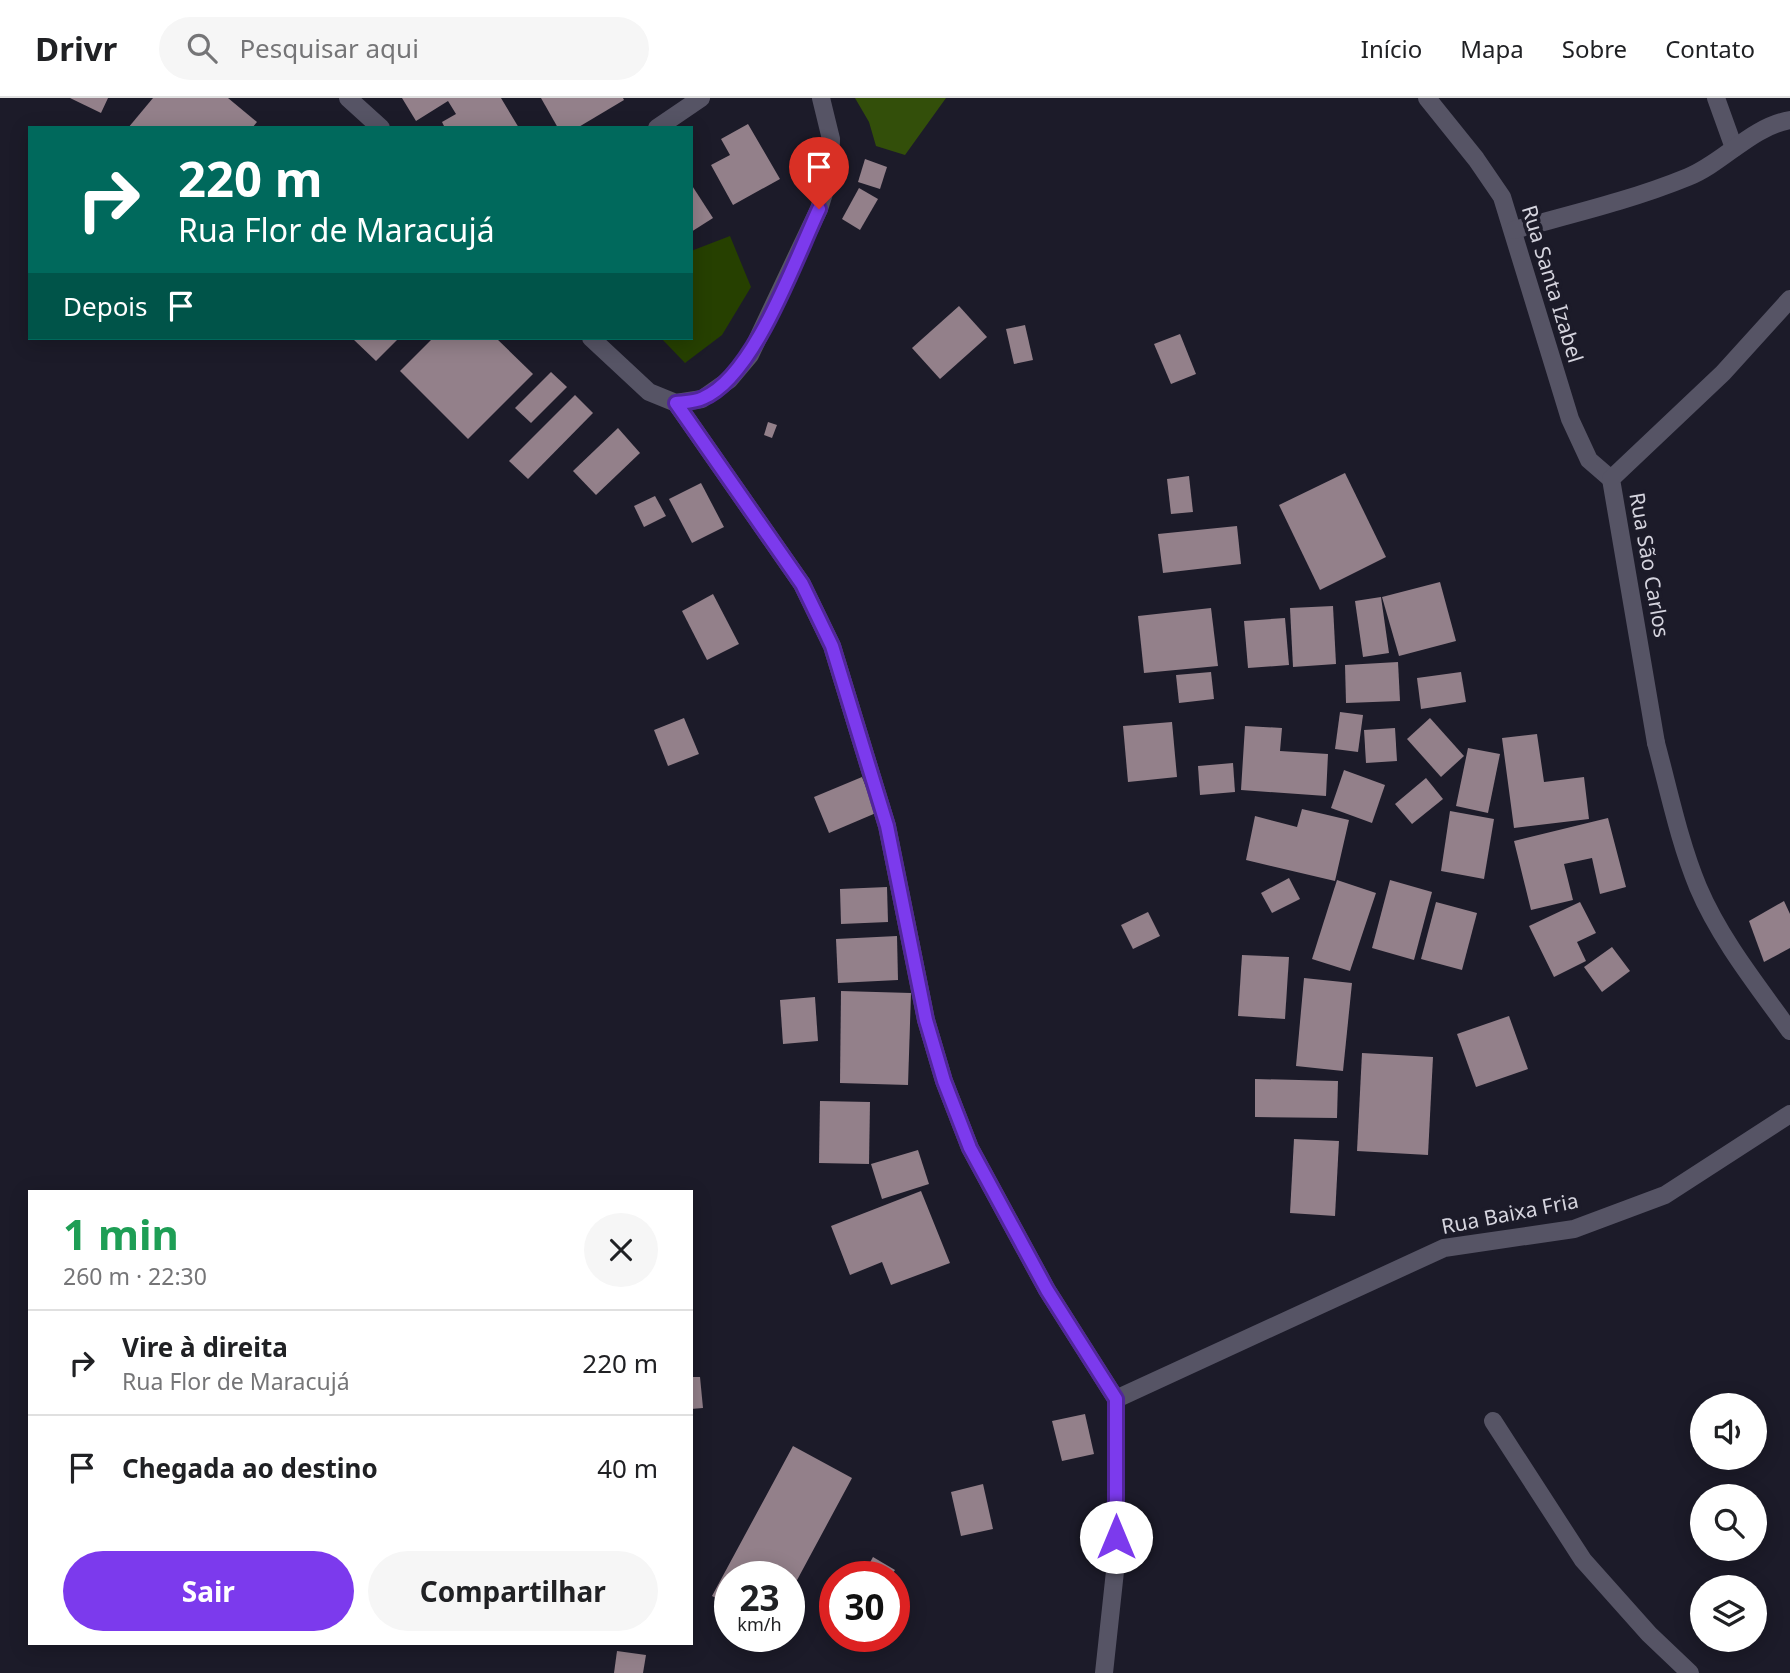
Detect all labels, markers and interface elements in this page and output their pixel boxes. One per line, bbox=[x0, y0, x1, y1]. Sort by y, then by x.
search box bbox=[159, 17, 649, 80]
text: Drivr bbox=[35, 26, 117, 71]
icon: search bbox=[183, 29, 221, 67]
text: Pesquisar aqui bbox=[239, 30, 419, 66]
text: Início bbox=[1361, 32, 1422, 65]
text: Mapa bbox=[1460, 32, 1524, 65]
text: Sobre bbox=[1562, 32, 1627, 65]
text: Contato bbox=[1665, 32, 1755, 65]
pin bbox=[789, 137, 849, 209]
text: 220 m bbox=[178, 145, 323, 211]
icon: arrive bbox=[800, 148, 838, 186]
icon: right bbox=[63, 154, 154, 245]
street label: Rua Santa Izabel bbox=[1516, 202, 1590, 366]
text: Rua Flor de Maracujá bbox=[178, 208, 495, 251]
icon: arrive bbox=[162, 287, 200, 325]
text: Depois bbox=[63, 288, 148, 324]
street label: Rua São Carlos bbox=[1623, 490, 1677, 639]
street label: Rua Baixa Fria bbox=[1439, 1186, 1581, 1240]
text: 1 min bbox=[63, 1205, 179, 1262]
button: close bbox=[584, 1213, 658, 1287]
text: 260 m · 22:30 bbox=[63, 1260, 207, 1292]
text: Vire à direita bbox=[122, 1329, 288, 1365]
icon: right bbox=[63, 1344, 101, 1382]
text: 220 m bbox=[582, 1345, 658, 1381]
text: Rua Flor de Maracujá bbox=[122, 1365, 350, 1397]
map controls bbox=[1690, 1393, 1767, 1652]
button: sound bbox=[1690, 1393, 1767, 1470]
icon: arrive bbox=[63, 1449, 101, 1487]
text: Chegada ao destino bbox=[122, 1450, 378, 1486]
text: 40 m bbox=[597, 1450, 658, 1486]
button: search bbox=[1690, 1484, 1767, 1561]
position arrow bbox=[1079, 1500, 1153, 1574]
button: Sair bbox=[63, 1551, 354, 1631]
button: Compartilhar bbox=[368, 1551, 658, 1631]
speed limit sign: 30 bbox=[819, 1561, 910, 1652]
text: 23 bbox=[739, 1574, 780, 1621]
button: layers bbox=[1690, 1575, 1767, 1652]
text: km/h bbox=[737, 1612, 782, 1636]

